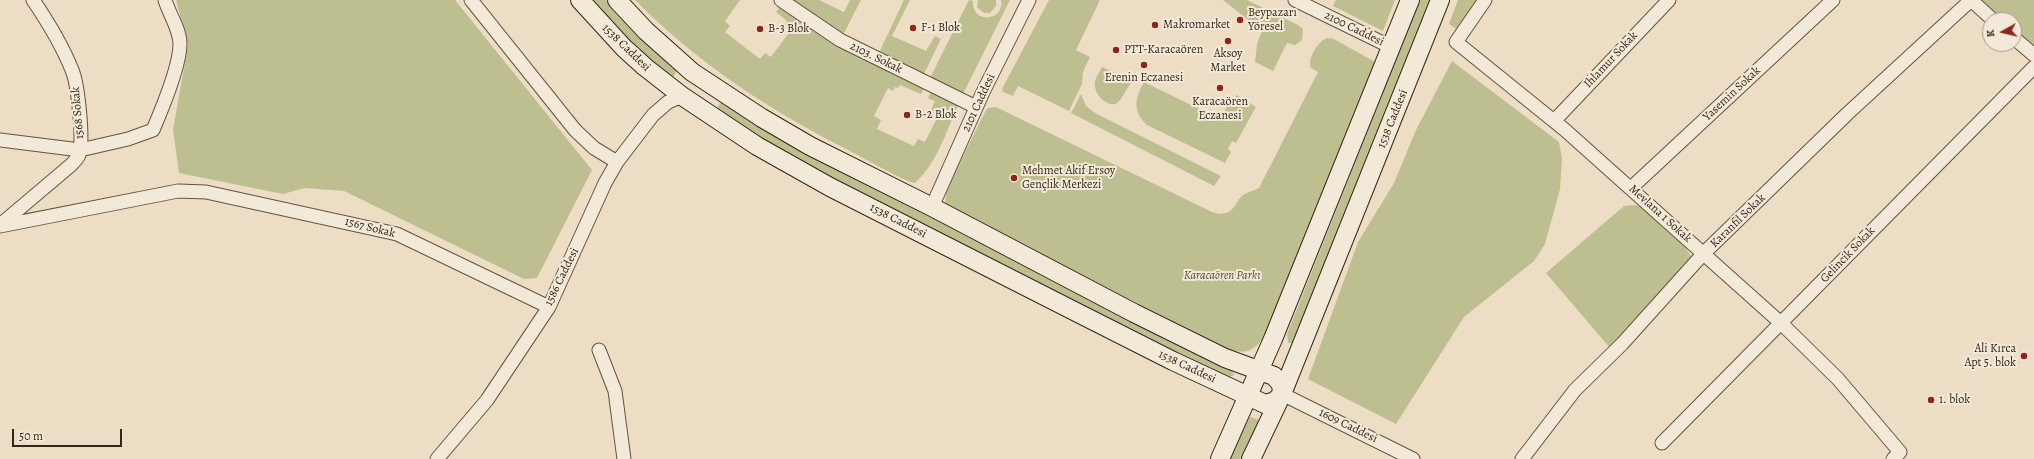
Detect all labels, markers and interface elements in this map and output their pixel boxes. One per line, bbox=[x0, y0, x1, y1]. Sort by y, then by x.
place label: Beypazarı Yöresel bbox=[1248, 6, 1297, 34]
street label: 2100 Caddesi bbox=[1322, 8, 1386, 50]
north arrow bbox=[1982, 12, 2022, 52]
marker: Beypazarı Yöresel bbox=[1235, 15, 1245, 25]
place label: Makromarket bbox=[1163, 18, 1230, 32]
marker: Makromarket bbox=[1150, 20, 1160, 30]
street label: 1538 Caddesi bbox=[599, 21, 653, 75]
place label: F-1 Blok bbox=[921, 21, 960, 35]
place label: B-3 Blok bbox=[768, 22, 809, 36]
marker: F-1 Blok bbox=[908, 23, 918, 33]
marker: B-3 Blok bbox=[755, 24, 765, 34]
street label: Ihlamur Sokak bbox=[1581, 29, 1641, 91]
text: K bbox=[1983, 29, 1999, 38]
marker: Aksoy Market bbox=[1223, 36, 1233, 46]
street label: 2103. Sokak bbox=[847, 39, 905, 77]
place label: PTT-Karacaören bbox=[1124, 43, 1203, 57]
marker: PTT-Karacaören bbox=[1111, 45, 1121, 55]
place label: Aksoy Market bbox=[1210, 47, 1246, 75]
marker: Erenin Eczanesi bbox=[1139, 60, 1149, 70]
street label: Yasemin Sokak bbox=[1700, 64, 1764, 124]
place label: Erenin Eczanesi bbox=[1105, 71, 1183, 85]
street label: 2101 Caddesi bbox=[959, 72, 999, 134]
marker: Karacaören Eczanesi bbox=[1215, 83, 1225, 93]
street label: 1568 Sokak bbox=[69, 86, 87, 140]
street label: 1538 Caddesi bbox=[1375, 88, 1411, 150]
place label: Karacaören Eczanesi bbox=[1192, 95, 1248, 123]
place label: B-2 Blok bbox=[915, 108, 957, 122]
marker: B-2 Blok bbox=[902, 110, 912, 120]
place label: Mehmet Akif Ersoy Gençlik Merkezi bbox=[1022, 164, 1115, 192]
marker: Mehmet Akif Ersoy Gençlik Merkezi bbox=[1009, 173, 1019, 183]
street label: Mevlana 1 Sokak bbox=[1626, 182, 1694, 246]
street label: Karanfil Sokak bbox=[1707, 191, 1769, 251]
street label: 1538 Caddesi bbox=[867, 201, 929, 241]
street label: 1567 Sokak bbox=[343, 215, 397, 241]
street label: Gelincik Sokak bbox=[1818, 224, 1878, 286]
street label: 1586 Caddesi bbox=[542, 246, 582, 308]
park label: Karacaören Parkı bbox=[1184, 269, 1260, 283]
place label: Ali Kırca Apt 5. blok bbox=[1964, 342, 2016, 370]
street label: 1538 Caddesi bbox=[1156, 347, 1218, 387]
marker: Ali Kırca Apt 5. blok bbox=[2019, 351, 2029, 361]
place label: 1. blok bbox=[1939, 393, 1970, 407]
marker: 1. blok bbox=[1926, 395, 1936, 405]
street label: 1609 Caddesi bbox=[1316, 406, 1380, 446]
scale bar bbox=[14, 421, 124, 447]
text: 50 m bbox=[19, 428, 43, 444]

